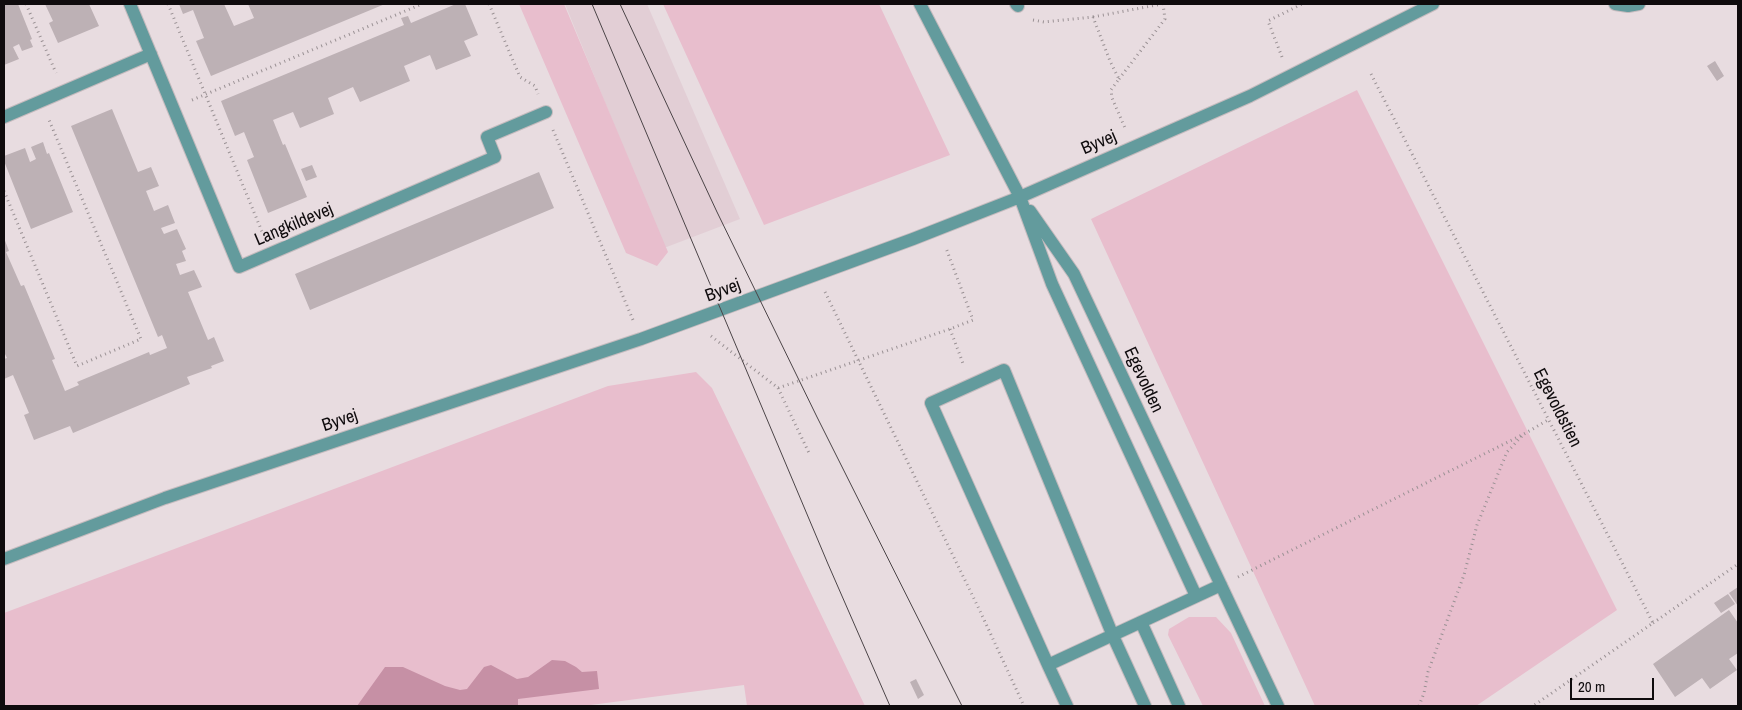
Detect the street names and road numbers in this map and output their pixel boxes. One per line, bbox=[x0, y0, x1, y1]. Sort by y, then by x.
street label: Byvej bbox=[1078, 126, 1120, 160]
street label: Langkildevej bbox=[252, 199, 336, 251]
street label: Byvej bbox=[702, 275, 744, 307]
street label: Egevolden bbox=[1118, 344, 1168, 416]
street label: Egevoldstien bbox=[1528, 365, 1586, 451]
street label: Byvej bbox=[320, 405, 360, 437]

